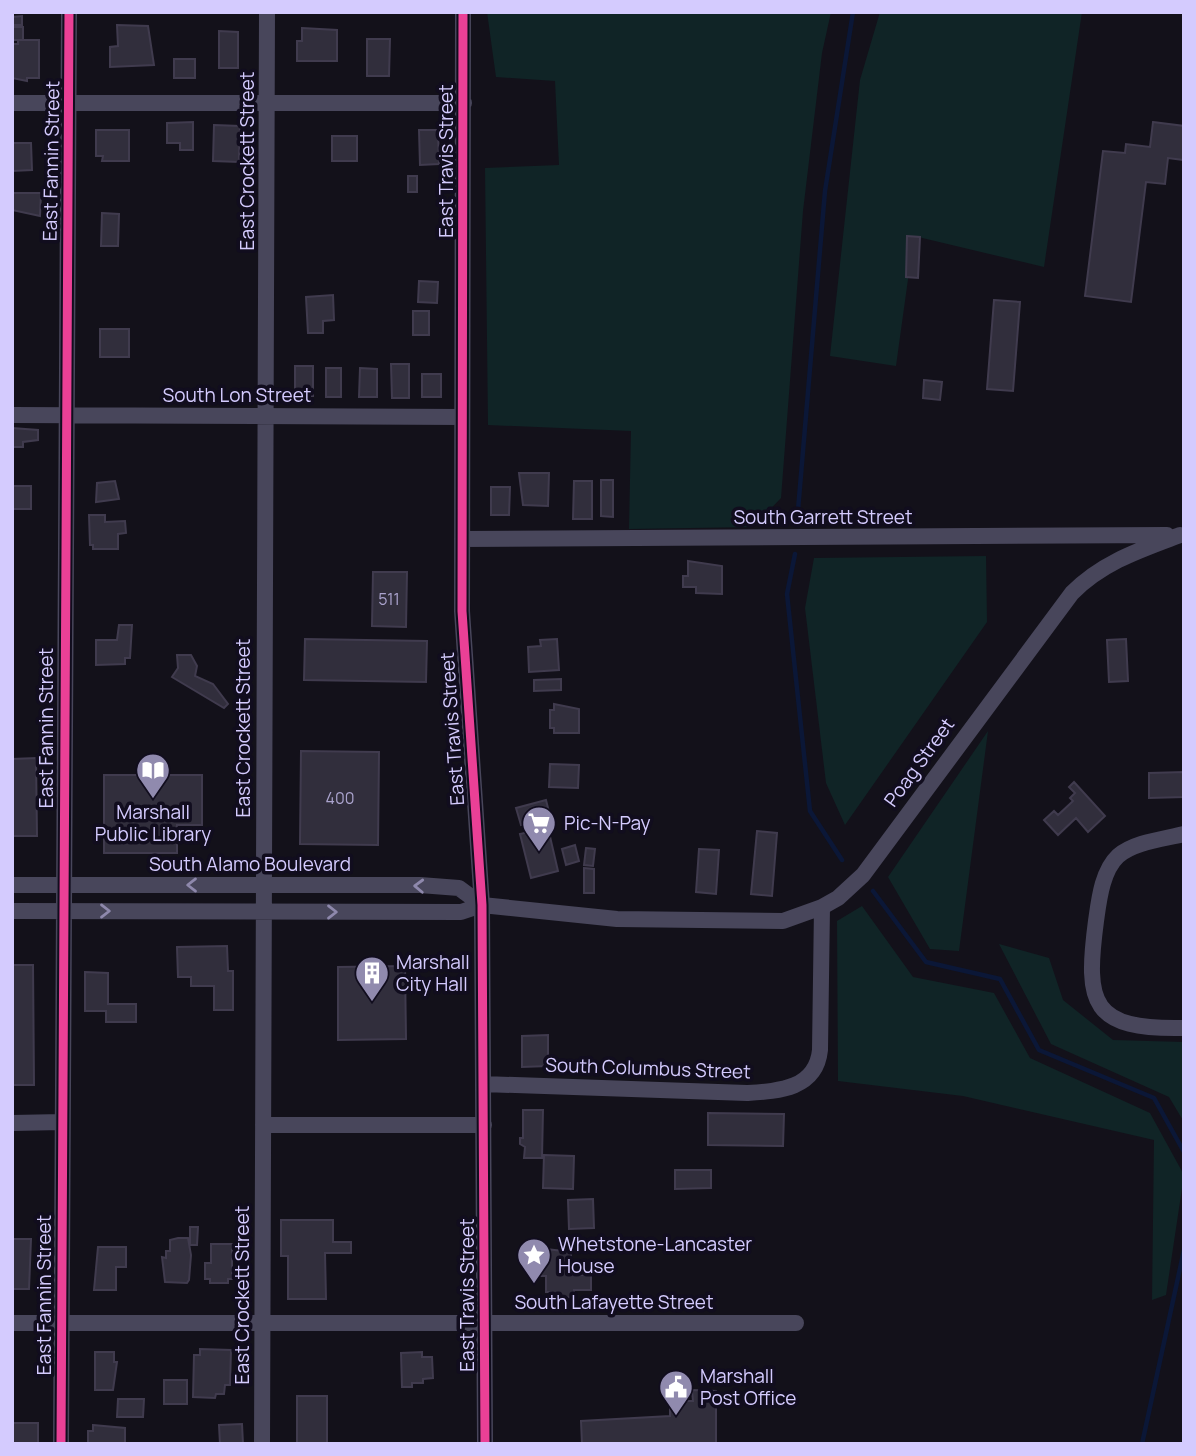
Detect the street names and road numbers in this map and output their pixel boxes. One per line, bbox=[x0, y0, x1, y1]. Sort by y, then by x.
street label: East Crockett Street bbox=[234, 72, 260, 250]
street label: East Fannin Street bbox=[37, 81, 65, 241]
street label: East Travis Street bbox=[433, 84, 459, 238]
street label: South Lon Street bbox=[163, 382, 311, 408]
street label: South Garrett Street bbox=[733, 504, 913, 530]
street label: East Crockett Street bbox=[230, 639, 256, 817]
street label: East Fannin Street bbox=[33, 648, 59, 808]
street label: East Travis Street bbox=[434, 652, 470, 806]
street label: Poag Street bbox=[878, 712, 960, 812]
street label: South Alamo Boulevard bbox=[149, 851, 351, 877]
street label: South Columbus Street bbox=[545, 1051, 751, 1085]
street label: East Crockett Street bbox=[229, 1206, 255, 1384]
street label: East Fannin Street bbox=[31, 1215, 57, 1375]
street label: East Travis Street bbox=[454, 1218, 480, 1372]
street label: South Lafayette Street bbox=[514, 1289, 714, 1315]

